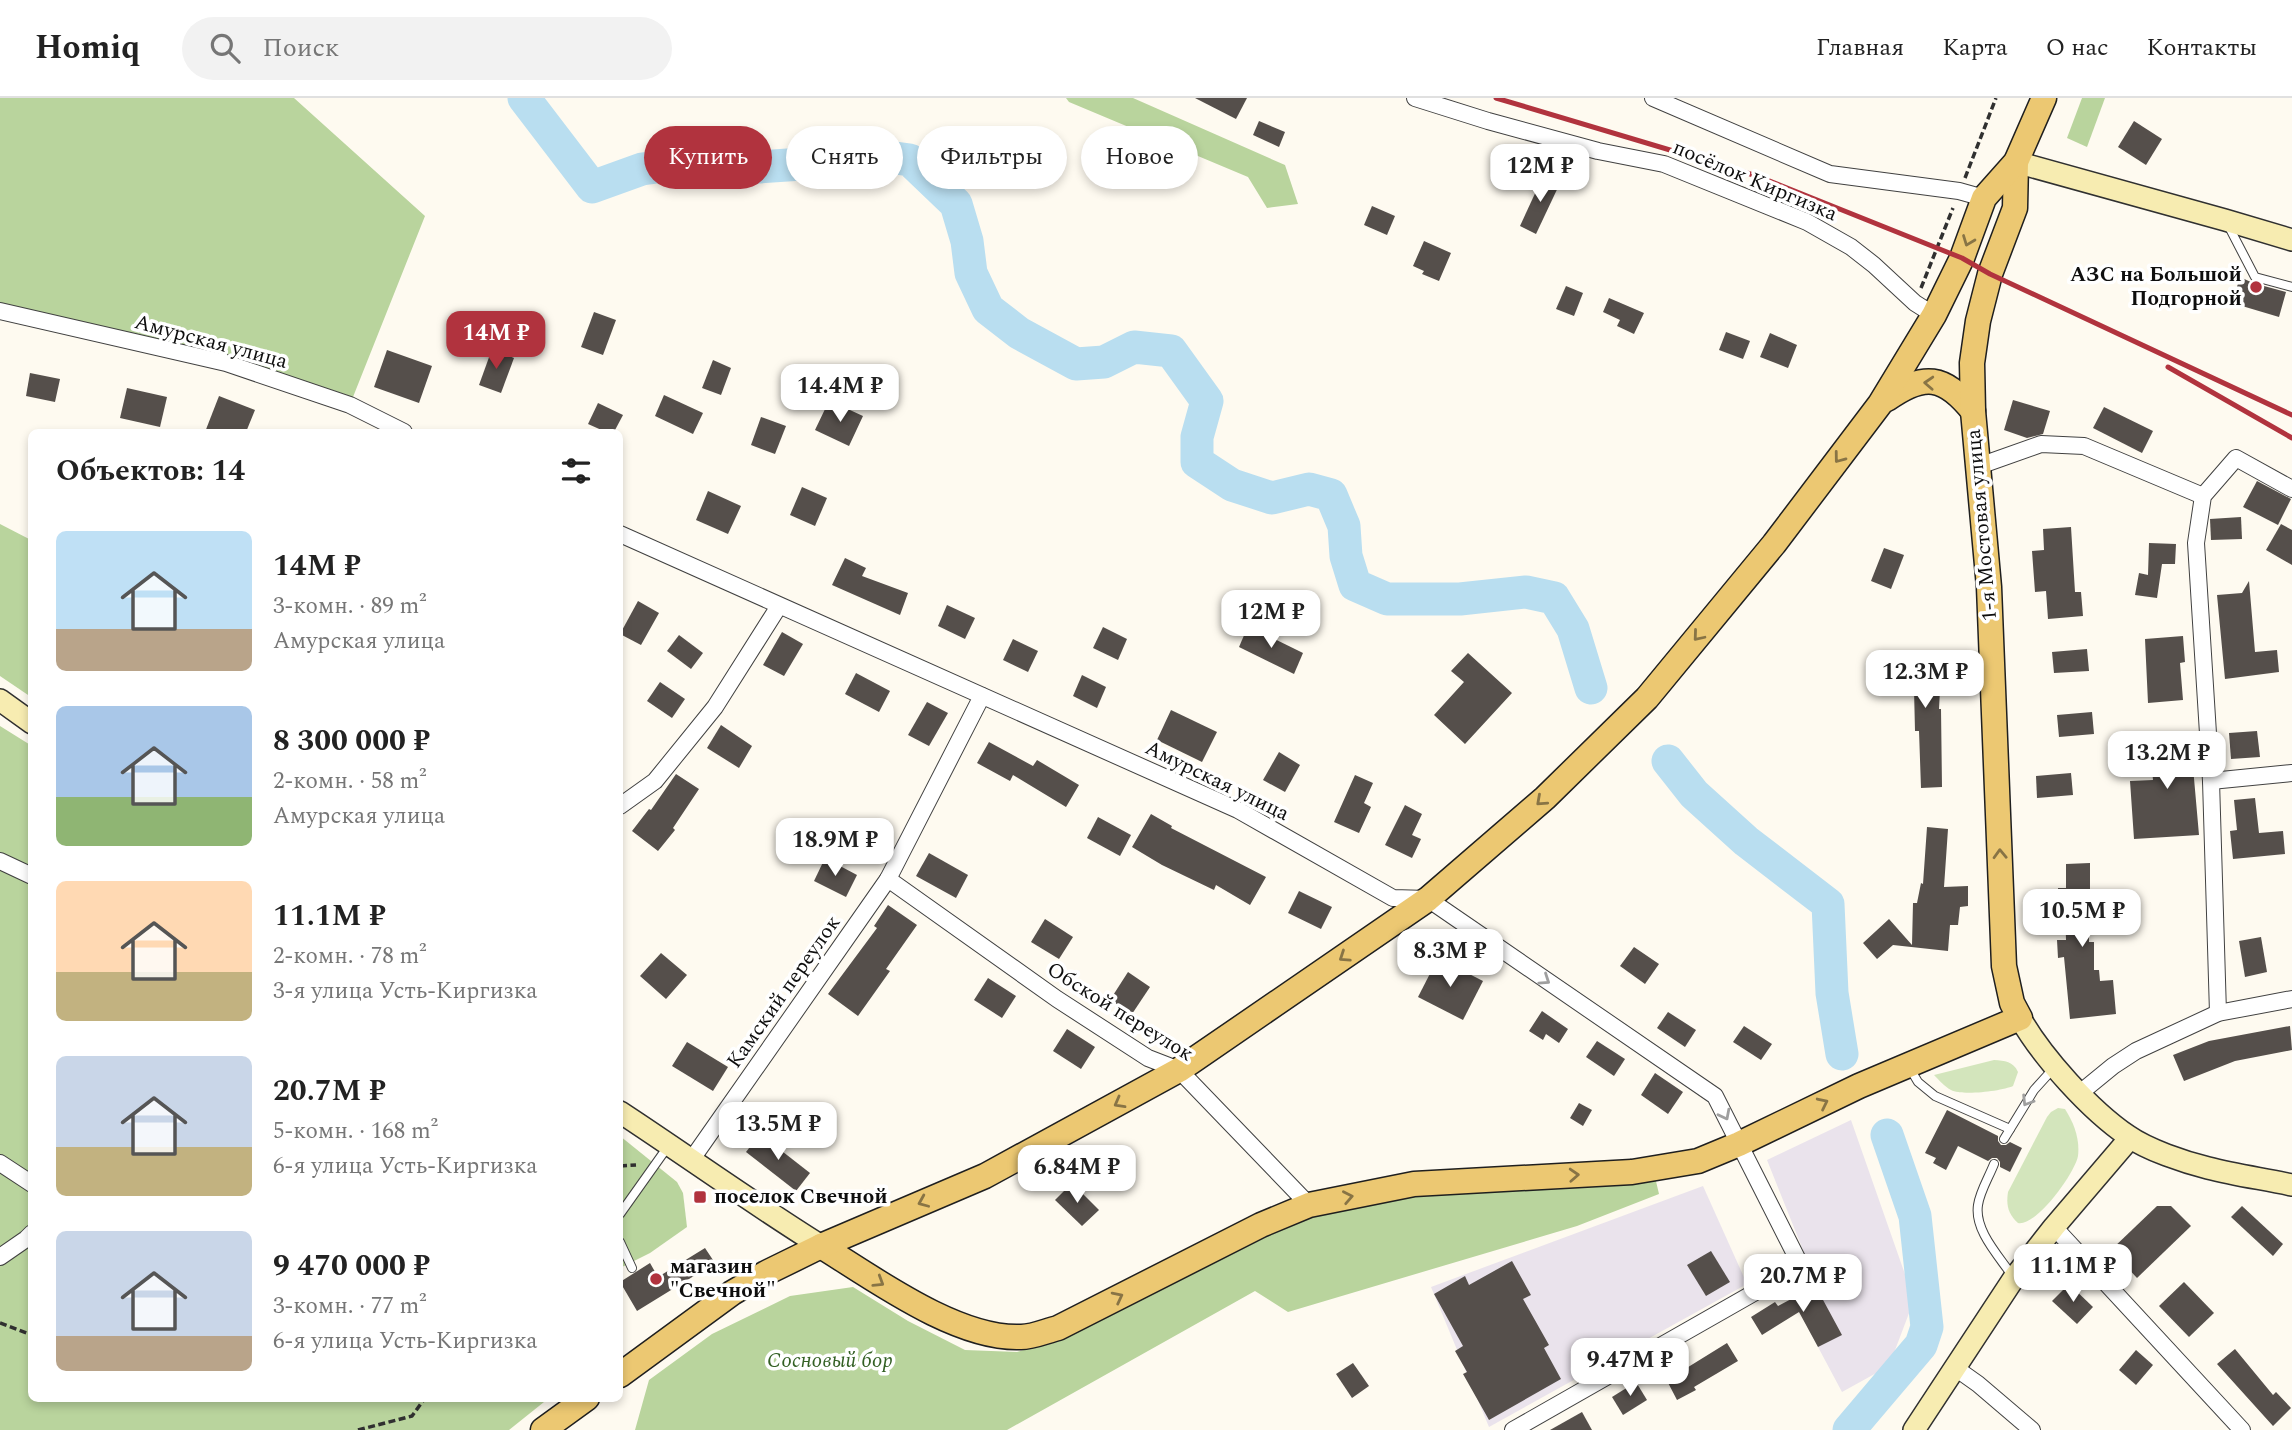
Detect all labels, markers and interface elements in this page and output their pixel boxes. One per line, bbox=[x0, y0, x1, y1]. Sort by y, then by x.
search box bbox=[182, 17, 672, 80]
text: Homiq bbox=[35, 23, 140, 73]
text: Поиск bbox=[262, 28, 339, 68]
icon: search bbox=[206, 29, 244, 67]
text: Главная bbox=[1816, 30, 1904, 66]
text: Карта bbox=[1942, 30, 2008, 66]
text: О нас bbox=[2046, 30, 2109, 66]
text: Контакты bbox=[2147, 30, 2257, 66]
chip: Купить bbox=[644, 126, 772, 189]
chip: Снять bbox=[786, 126, 903, 189]
chip: Фильтры bbox=[917, 126, 1067, 189]
chip: Новое bbox=[1081, 126, 1198, 189]
street label: посёлок Киргизка bbox=[1668, 132, 1843, 230]
pin: 12M ₽ bbox=[1491, 144, 1589, 204]
text: 12M ₽ bbox=[1506, 149, 1574, 184]
one-way arrow bbox=[1963, 234, 1977, 246]
place label: АЗС на Большой Подгорной bbox=[2070, 259, 2242, 315]
marker: АЗС на Большой Подгорной bbox=[2248, 279, 2264, 295]
street label: Амурская улица bbox=[131, 306, 292, 378]
pin: 14M ₽ bbox=[447, 312, 545, 371]
text: 14M ₽ bbox=[462, 316, 530, 351]
pin: 14.4M ₽ bbox=[775, 364, 905, 424]
text: 14.4M ₽ bbox=[797, 369, 883, 404]
one-way arrow bbox=[1923, 376, 1934, 391]
street label: 1-я Мостовая улица bbox=[1958, 427, 2006, 622]
text: Объектов: 14 bbox=[56, 448, 245, 494]
one-way arrow bbox=[1835, 450, 1847, 463]
icon: filters bbox=[557, 452, 595, 490]
text: 14M ₽ bbox=[273, 543, 361, 589]
icon: home bbox=[112, 559, 196, 643]
text: 3-комн. · 89 m² bbox=[273, 589, 427, 624]
pin: 12M ₽ bbox=[1222, 590, 1320, 650]
text: 12M ₽ bbox=[1237, 595, 1305, 630]
text: Амурская улица bbox=[273, 624, 445, 659]
one-way arrow bbox=[1694, 628, 1706, 641]
pin: 12.3M ₽ bbox=[1860, 650, 1990, 710]
text: 12.3M ₽ bbox=[1882, 655, 1968, 690]
text: 8 300 000 ₽ bbox=[273, 718, 430, 764]
street label: Амурская улица bbox=[1139, 732, 1295, 830]
pin: 13.2M ₽ bbox=[2102, 732, 2232, 791]
icon: home bbox=[112, 734, 196, 818]
text: 13.2M ₽ bbox=[2124, 736, 2210, 771]
text: 2-комн. · 58 m² bbox=[273, 764, 427, 799]
one-way arrow bbox=[1536, 793, 1549, 805]
text: Амурская улица bbox=[273, 799, 445, 834]
pin: 18.9M ₽ bbox=[770, 818, 900, 878]
text: 18.9M ₽ bbox=[792, 823, 878, 858]
one-way arrow bbox=[1992, 849, 2007, 860]
pin: 10.5M ₽ bbox=[2017, 890, 2147, 949]
text: 11.1M ₽ bbox=[273, 893, 386, 939]
text: 10.5M ₽ bbox=[2039, 894, 2125, 929]
street label: Камский переулок bbox=[719, 908, 849, 1075]
icon: home bbox=[112, 909, 196, 993]
pin: 8.3M ₽ bbox=[1393, 930, 1507, 989]
text: 8.3M ₽ bbox=[1413, 934, 1487, 969]
text: 2-комн. · 78 m² bbox=[273, 939, 427, 974]
one-way arrow bbox=[1339, 949, 1352, 961]
street label: Обской переулок bbox=[1040, 954, 1200, 1070]
one-way arrow bbox=[1537, 972, 1550, 984]
text: 3-я улица Усть-Киргизка bbox=[273, 974, 538, 1009]
text: 20.7M ₽ bbox=[273, 1068, 386, 1114]
icon: home bbox=[112, 1084, 196, 1168]
one-way arrow bbox=[2023, 1094, 2036, 1107]
one-way arrow bbox=[1113, 1095, 1126, 1108]
one-way arrow bbox=[1816, 1098, 1828, 1112]
pin: 13.5M ₽ bbox=[713, 1102, 843, 1162]
text: 13.5M ₽ bbox=[735, 1107, 821, 1142]
one-way arrow bbox=[1716, 1108, 1730, 1120]
text: 5-комн. · 168 m² bbox=[273, 1114, 438, 1149]
pin: 6.84M ₽ bbox=[1012, 1146, 1142, 1205]
text: 6-я улица Усть-Киргизка bbox=[273, 1149, 538, 1184]
text: 6.84M ₽ bbox=[1034, 1150, 1120, 1185]
one-way arrow bbox=[1569, 1168, 1580, 1183]
place label: поселок Свечной bbox=[714, 1181, 888, 1213]
marker: поселок Свечной bbox=[692, 1189, 708, 1205]
one-way arrow bbox=[1342, 1191, 1354, 1206]
one-way arrow bbox=[917, 1194, 930, 1208]
text: 9 470 000 ₽ bbox=[273, 1243, 430, 1289]
pin: 11.1M ₽ bbox=[2008, 1244, 2138, 1304]
text: 11.1M ₽ bbox=[2030, 1249, 2116, 1284]
place label: магазин "Свечной" bbox=[670, 1251, 776, 1307]
pin: 20.7M ₽ bbox=[1738, 1254, 1868, 1314]
icon: home bbox=[112, 1259, 196, 1343]
text: 20.7M ₽ bbox=[1760, 1259, 1846, 1294]
marker: магазин "Свечной" bbox=[648, 1271, 664, 1287]
one-way arrow bbox=[871, 1273, 884, 1286]
text: 3-комн. · 77 m² bbox=[273, 1289, 427, 1324]
one-way arrow bbox=[1111, 1292, 1123, 1305]
text: 6-я улица Усть-Киргизка bbox=[273, 1324, 538, 1359]
pin: 9.47M ₽ bbox=[1565, 1338, 1695, 1398]
text: 9.47M ₽ bbox=[1587, 1343, 1673, 1378]
park label: Сосновый бор bbox=[767, 1345, 893, 1377]

